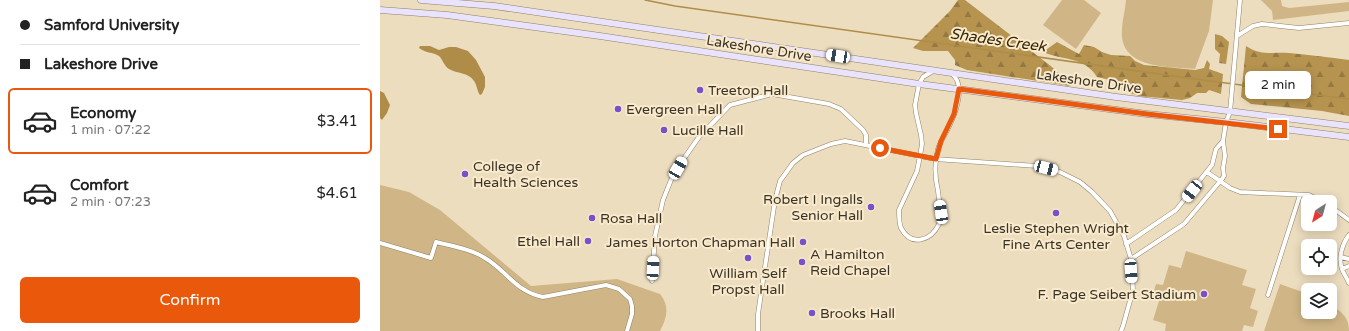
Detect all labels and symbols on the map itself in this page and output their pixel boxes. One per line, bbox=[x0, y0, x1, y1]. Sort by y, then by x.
water label: Shades Creek bbox=[949, 24, 1049, 56]
street label: Lakeshore Drive bbox=[705, 32, 813, 65]
car bbox=[825, 48, 851, 64]
street label: Lakeshore Drive bbox=[1035, 66, 1143, 97]
callout: 2 min bbox=[1245, 71, 1311, 99]
place label: Treetop Hall bbox=[708, 82, 788, 99]
marker: Treetop Hall bbox=[695, 85, 705, 95]
place label: Evergreen Hall bbox=[626, 101, 723, 118]
marker: Evergreen Hall bbox=[613, 104, 623, 114]
route end bbox=[1269, 120, 1287, 138]
place label: Lucille Hall bbox=[672, 122, 743, 139]
marker: Lucille Hall bbox=[659, 125, 669, 135]
route start bbox=[871, 139, 889, 157]
car bbox=[667, 155, 689, 181]
place label: College of Health Sciences bbox=[473, 158, 579, 191]
car bbox=[1033, 159, 1059, 177]
marker: College of Health Sciences bbox=[460, 169, 470, 179]
car bbox=[1180, 178, 1204, 204]
place label: Robert I Ingalls Senior Hall bbox=[763, 191, 863, 224]
north arrow bbox=[1301, 195, 1337, 231]
car bbox=[933, 199, 949, 225]
marker: Robert I Ingalls Senior Hall bbox=[866, 202, 876, 212]
marker: Leslie Stephen Wright Fine Arts Center bbox=[1051, 208, 1061, 218]
place label: Rosa Hall bbox=[600, 210, 662, 227]
marker: Rosa Hall bbox=[587, 213, 597, 223]
place label: Leslie Stephen Wright Fine Arts Center bbox=[983, 220, 1130, 253]
place label: Ethel Hall bbox=[517, 233, 580, 250]
place label: James Horton Chapman Hall bbox=[606, 234, 795, 251]
marker: Ethel Hall bbox=[583, 236, 593, 246]
marker: James Horton Chapman Hall bbox=[798, 237, 808, 247]
place label: A Hamilton Reid Chapel bbox=[810, 246, 890, 279]
marker: William Self Propst Hall bbox=[743, 253, 753, 263]
car bbox=[646, 256, 660, 280]
marker: A Hamilton Reid Chapel bbox=[797, 257, 807, 267]
car bbox=[1124, 259, 1138, 283]
place label: William Self Propst Hall bbox=[709, 265, 788, 298]
place label: F. Page Seibert Stadium bbox=[1038, 286, 1196, 303]
marker: F. Page Seibert Stadium bbox=[1199, 289, 1209, 299]
place label: Brooks Hall bbox=[820, 305, 895, 322]
marker: Brooks Hall bbox=[807, 308, 817, 318]

